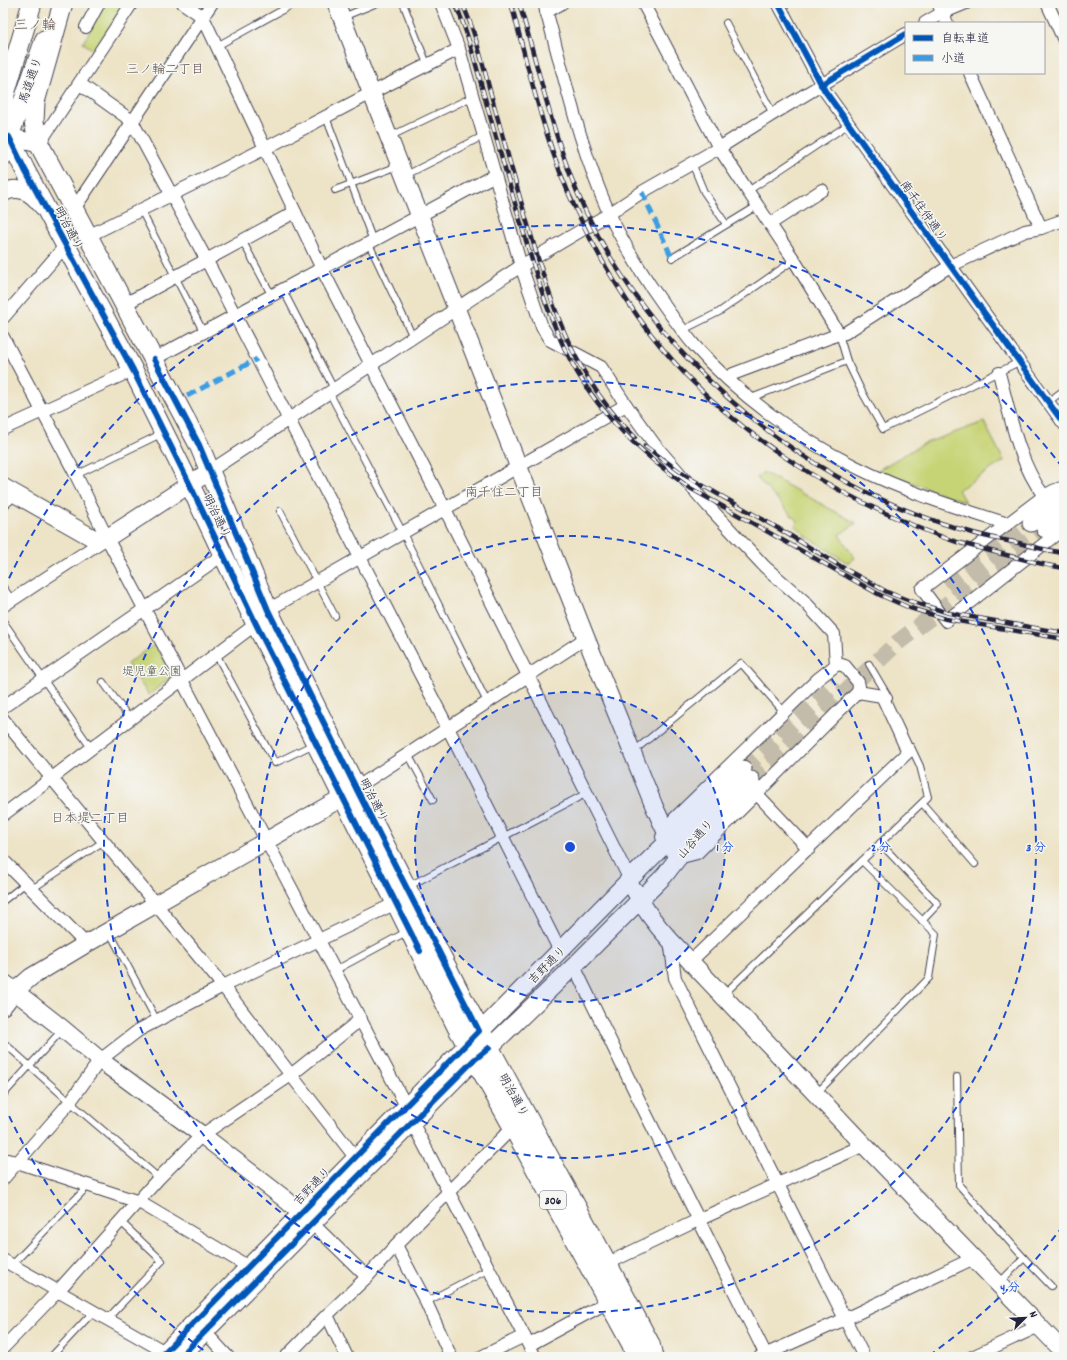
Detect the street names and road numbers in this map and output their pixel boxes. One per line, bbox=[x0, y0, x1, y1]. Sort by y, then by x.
street label: 馬道通り bbox=[16, 55, 47, 106]
street label: 南千住仲通り bbox=[895, 177, 950, 246]
street label: 明治通り bbox=[49, 204, 86, 254]
street label: 明治通り bbox=[197, 491, 234, 542]
street label: 明治通り bbox=[354, 775, 391, 826]
street label: 山谷通り bbox=[674, 816, 718, 864]
street label: 吉野通り bbox=[525, 943, 571, 989]
street label: 明治通り bbox=[494, 1071, 532, 1121]
street label: 吉野通り bbox=[290, 1164, 336, 1210]
road number: 306 bbox=[540, 1191, 566, 1209]

